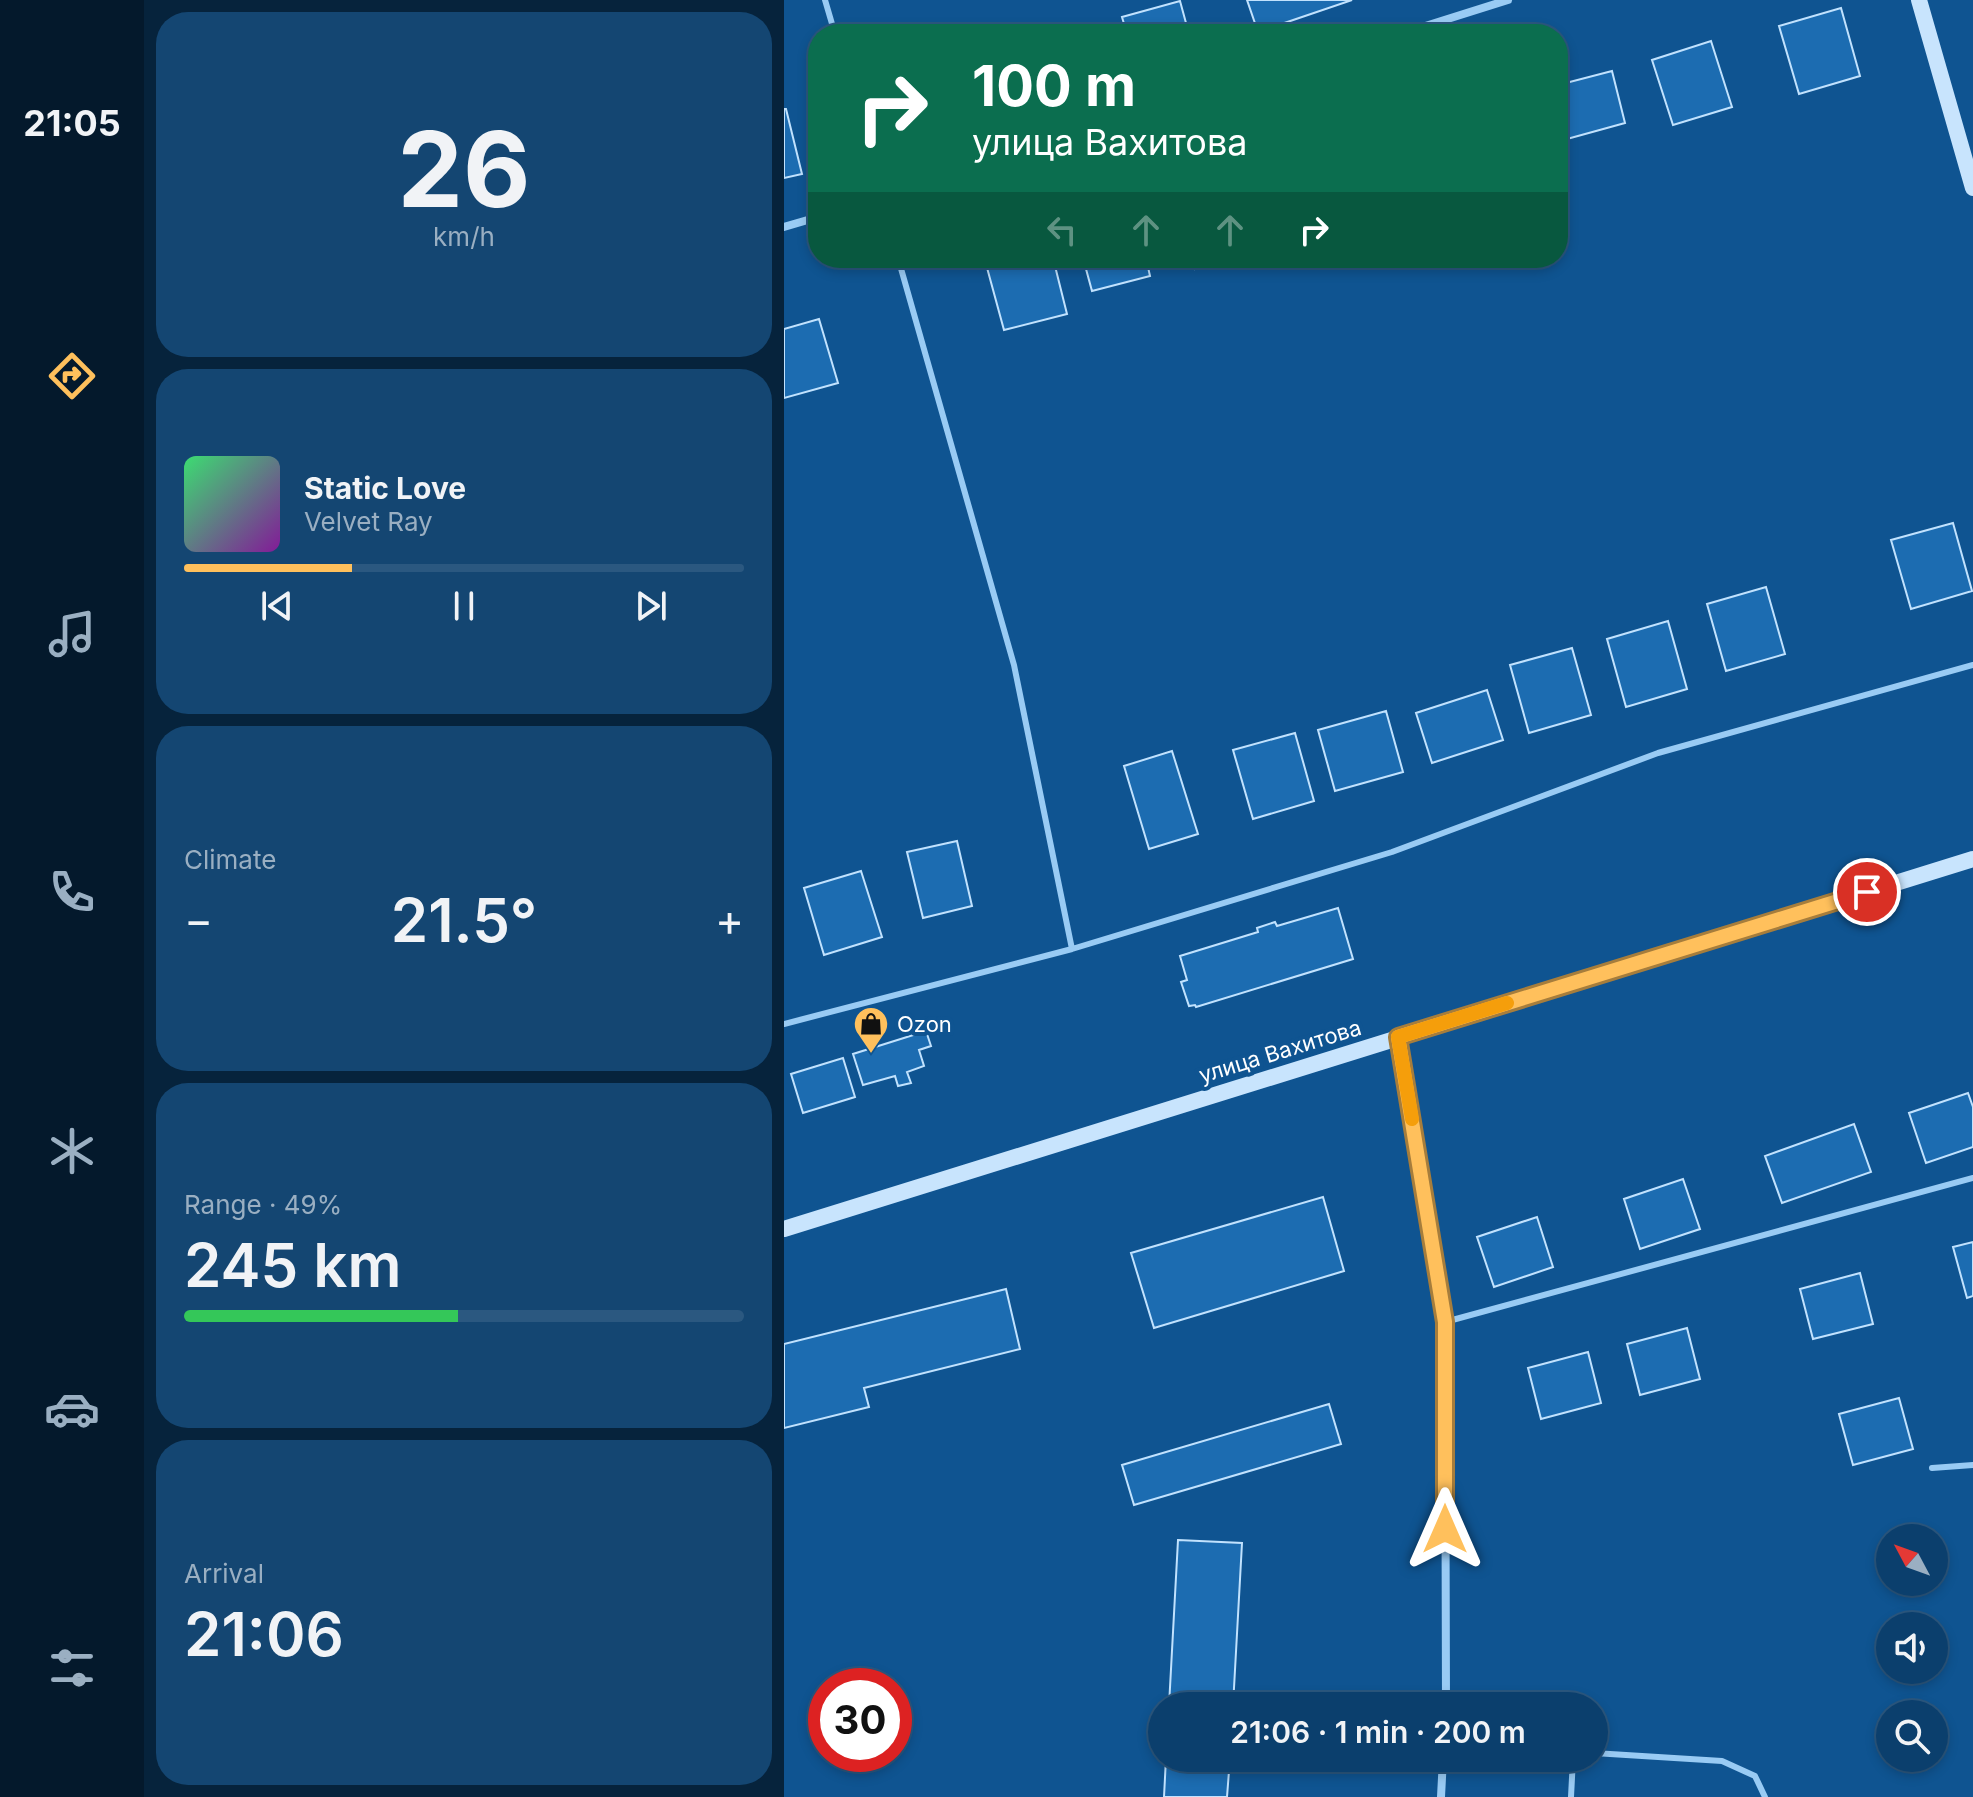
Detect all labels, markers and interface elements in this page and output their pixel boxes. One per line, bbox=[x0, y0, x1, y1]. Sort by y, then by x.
text: 100 m bbox=[972, 52, 1136, 120]
icon: right bbox=[840, 56, 944, 160]
text: 21:05 bbox=[23, 101, 121, 145]
text: 26 bbox=[397, 106, 531, 232]
text: улица Вахитова bbox=[972, 120, 1247, 164]
icon: left bbox=[1040, 208, 1084, 252]
icon: ahead bbox=[1124, 208, 1168, 252]
icon: ahead bbox=[1208, 208, 1252, 252]
icon: right bbox=[1292, 208, 1336, 252]
text: km/h bbox=[433, 221, 495, 252]
icon: directions bbox=[44, 348, 100, 404]
text: Static Love bbox=[304, 470, 466, 506]
text: Velvet Ray bbox=[304, 506, 433, 537]
icon: previous bbox=[255, 584, 299, 628]
icon: pause bbox=[442, 584, 486, 628]
icon: next bbox=[629, 584, 673, 628]
icon: music bbox=[44, 606, 100, 662]
text: Climate bbox=[184, 844, 276, 875]
pin bbox=[1833, 858, 1901, 926]
icon: phone bbox=[44, 864, 100, 920]
icon: arrive bbox=[1845, 870, 1889, 914]
text: 21.5° bbox=[391, 884, 537, 956]
text: − bbox=[184, 893, 213, 947]
text: + bbox=[715, 893, 744, 947]
shop icon: Ozon bbox=[852, 1005, 890, 1055]
place label: Ozon bbox=[897, 1011, 952, 1037]
street label: улица Вахитова bbox=[1196, 1014, 1364, 1088]
icon: climate bbox=[44, 1123, 100, 1179]
text: Range · 49% bbox=[184, 1189, 342, 1220]
text: 245 km bbox=[184, 1229, 401, 1301]
icon: car bbox=[44, 1381, 100, 1437]
position arrow bbox=[1403, 1487, 1487, 1571]
north arrow bbox=[1876, 1524, 1948, 1596]
map controls bbox=[1876, 1524, 1948, 1772]
text: Arrival bbox=[184, 1558, 264, 1589]
text: 21:06 bbox=[184, 1598, 344, 1670]
button: sound bbox=[1876, 1612, 1948, 1684]
icon: filters bbox=[44, 1640, 100, 1696]
speed limit sign: 30 bbox=[808, 1668, 912, 1772]
button: search bbox=[1876, 1700, 1948, 1772]
text: 21:06 · 1 min · 200 m bbox=[1230, 1714, 1526, 1750]

